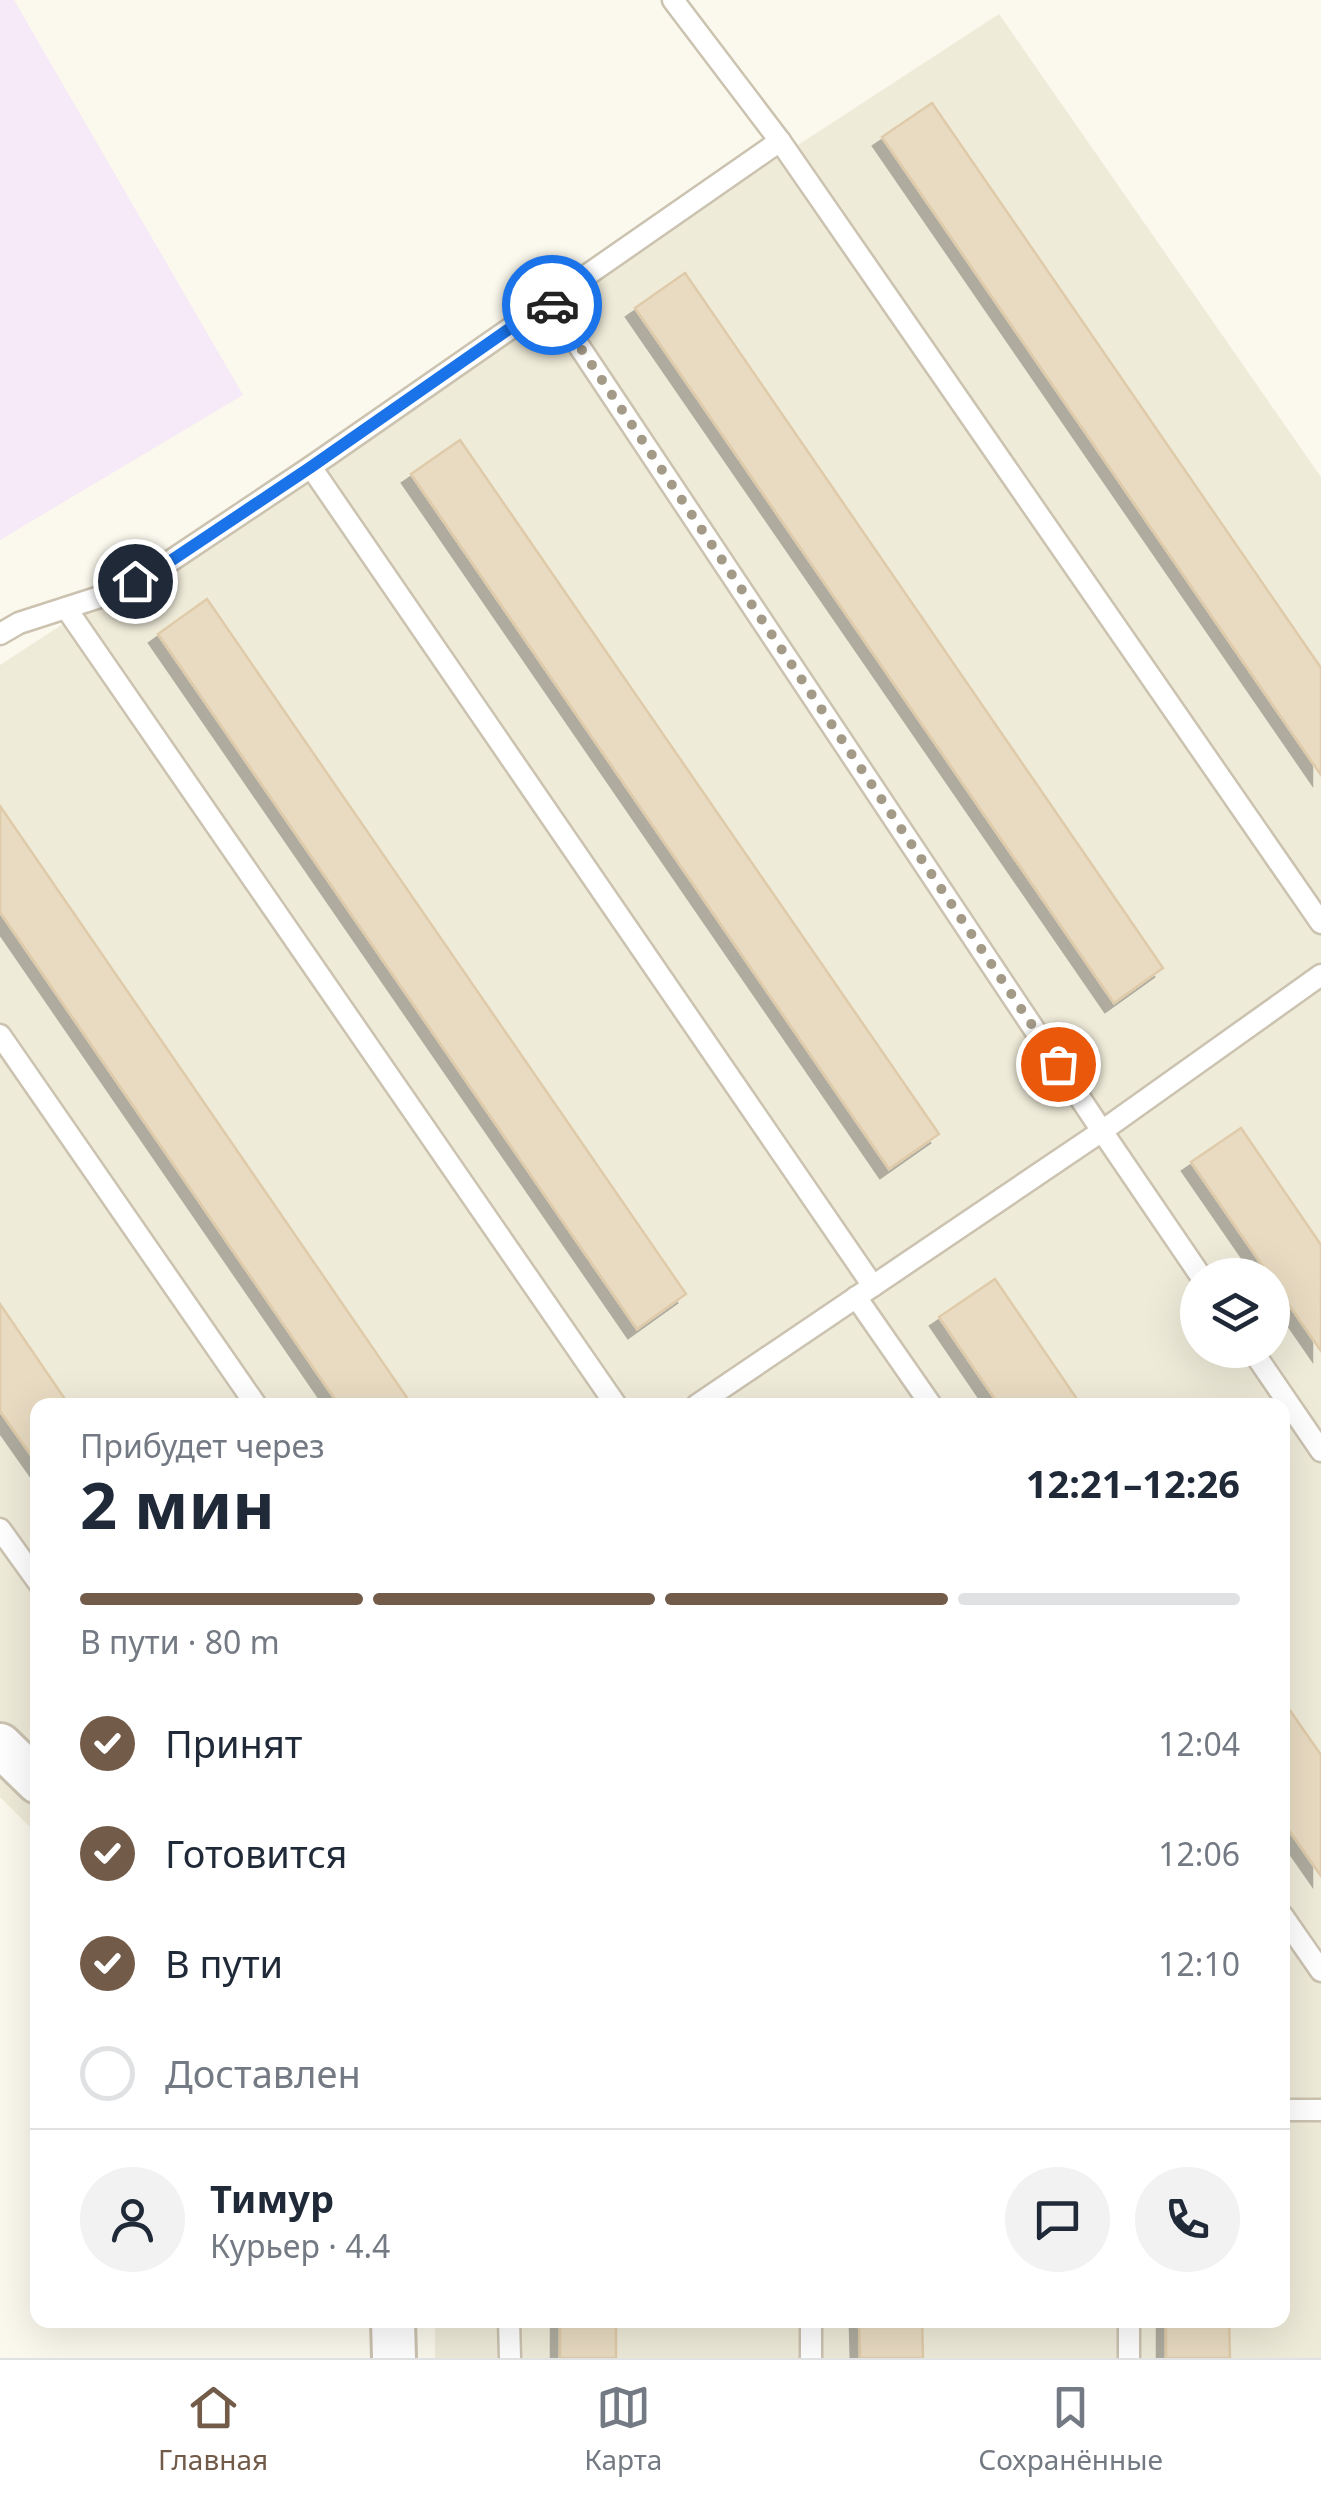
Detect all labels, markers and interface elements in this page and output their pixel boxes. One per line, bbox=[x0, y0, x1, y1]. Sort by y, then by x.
courier bbox=[502, 255, 602, 355]
icon: car bbox=[525, 278, 580, 333]
pin bbox=[93, 539, 178, 624]
icon: home bbox=[108, 554, 163, 609]
pin bbox=[1016, 1022, 1101, 1107]
icon: bag bbox=[1031, 1037, 1086, 1092]
map controls bbox=[1180, 1258, 1290, 1368]
button: layers bbox=[1180, 1258, 1290, 1368]
text: Прибудет через bbox=[80, 1424, 325, 1467]
text: 12:21–12:26 bbox=[1026, 1457, 1240, 1509]
text: 2 мин bbox=[80, 1460, 275, 1548]
text: В пути · 80 m bbox=[80, 1620, 280, 1663]
icon: check bbox=[80, 1716, 135, 1771]
text: Принят bbox=[165, 1717, 302, 1769]
text: 12:04 bbox=[1158, 1722, 1240, 1765]
icon: check bbox=[80, 1826, 135, 1881]
text: Готовится bbox=[165, 1827, 347, 1879]
text: 12:06 bbox=[1158, 1832, 1240, 1875]
icon: check bbox=[80, 1936, 135, 1991]
text: В пути bbox=[165, 1937, 283, 1989]
text: 12:10 bbox=[1158, 1942, 1240, 1985]
text: Доставлен bbox=[165, 2047, 361, 2099]
button: person bbox=[80, 2167, 185, 2272]
button: chat bbox=[1005, 2167, 1110, 2272]
button: phone bbox=[1135, 2167, 1240, 2272]
text: Тимур bbox=[210, 2172, 334, 2224]
text: Курьер · 4.4 bbox=[210, 2224, 390, 2267]
tab: Главная bbox=[158, 2380, 268, 2478]
tab: Карта bbox=[584, 2380, 662, 2478]
tab: Сохранённые bbox=[978, 2380, 1163, 2478]

